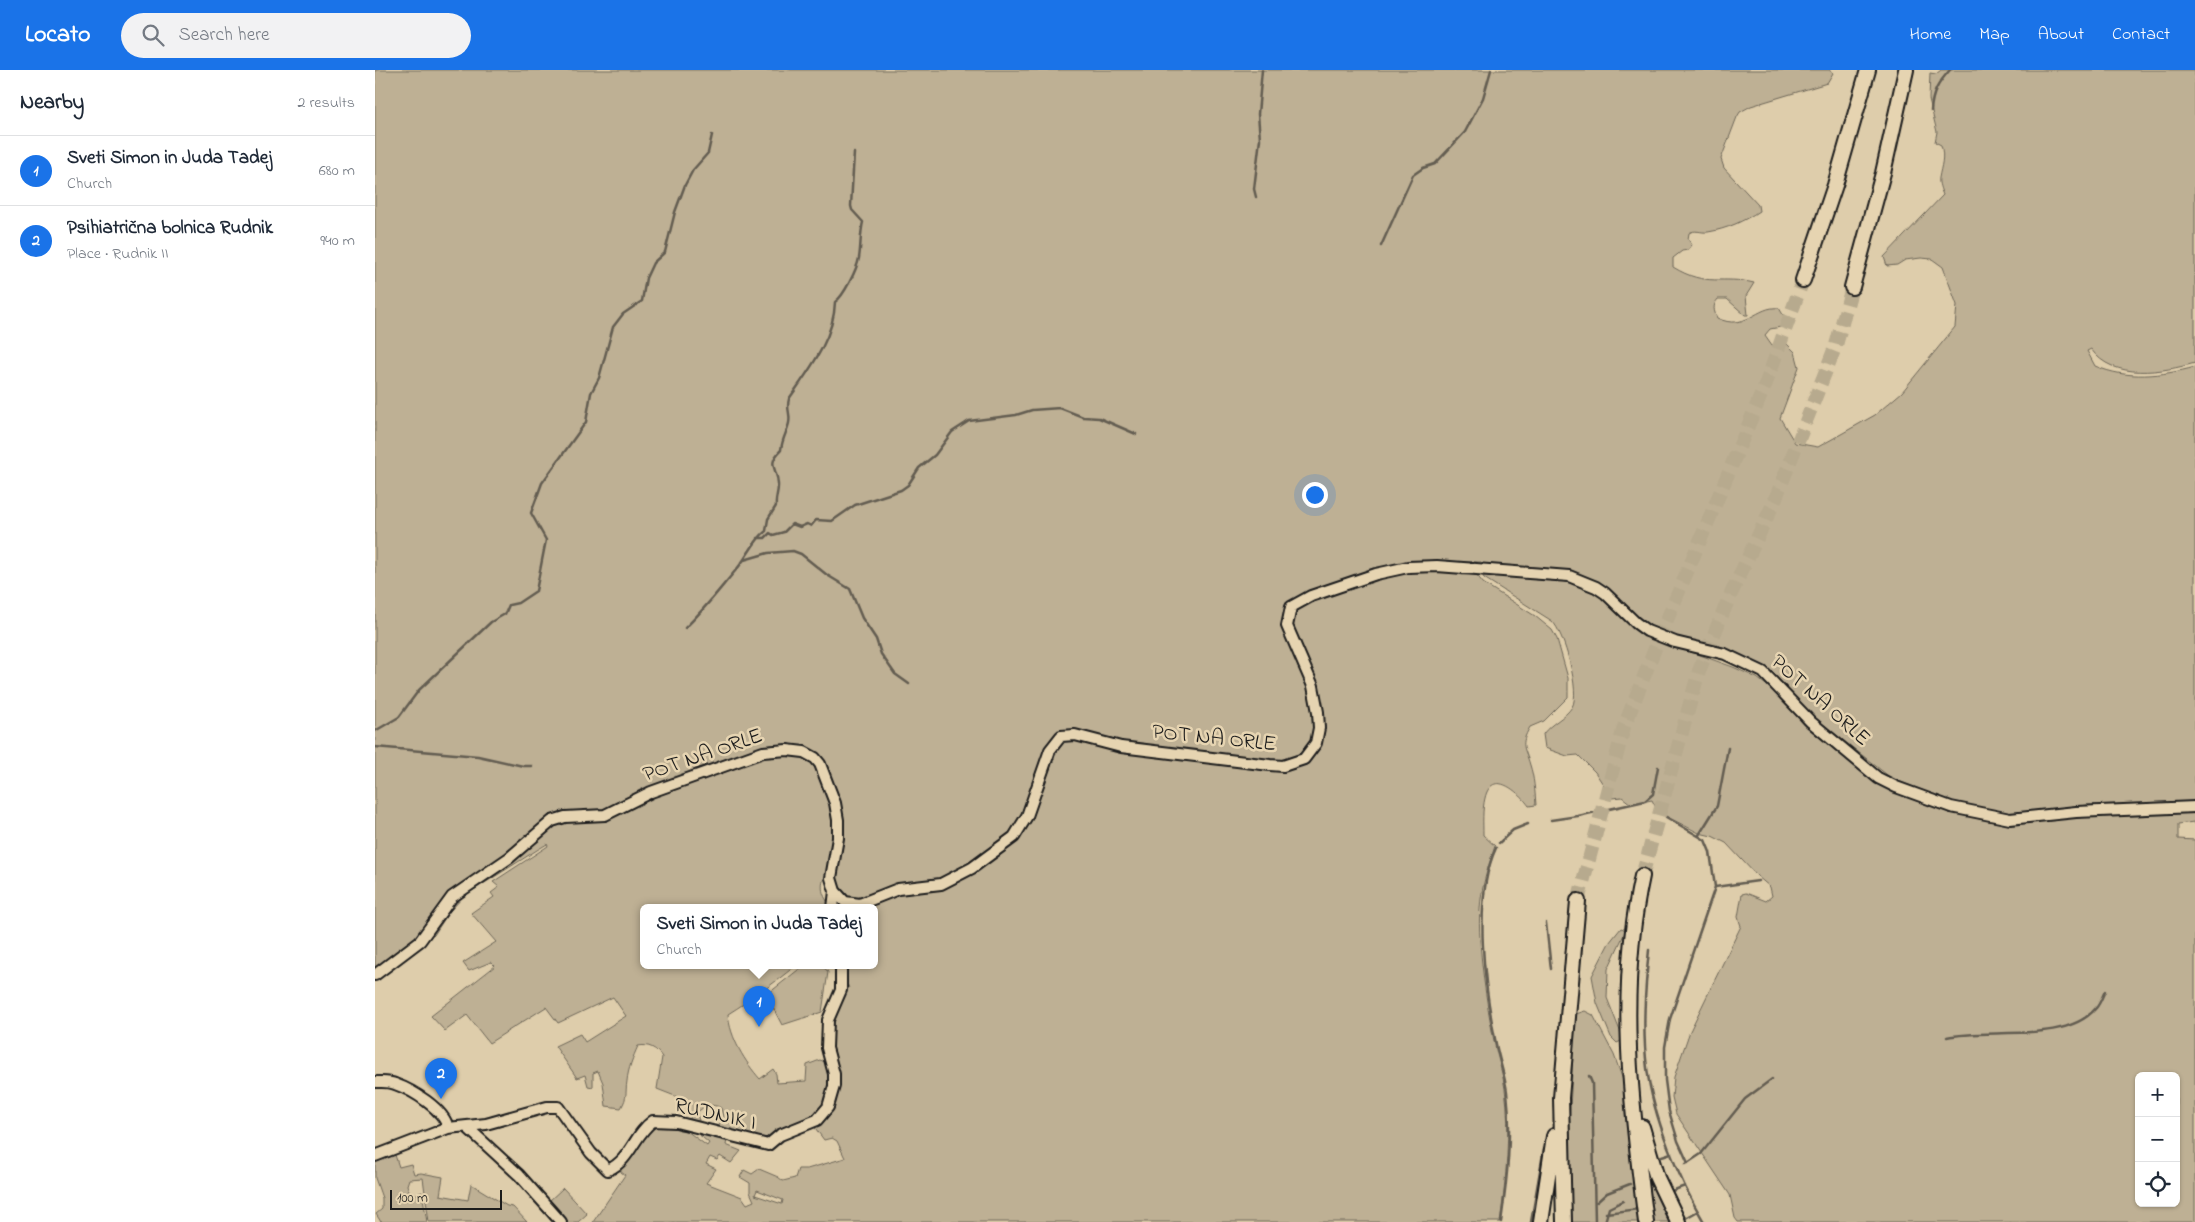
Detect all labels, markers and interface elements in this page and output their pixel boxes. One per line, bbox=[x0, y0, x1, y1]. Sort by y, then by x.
search box bbox=[121, 13, 471, 58]
text: Locato bbox=[25, 18, 91, 53]
icon: search bbox=[139, 21, 167, 49]
text: Search here bbox=[179, 22, 270, 49]
text: Home bbox=[1910, 22, 1951, 48]
text: Map bbox=[1979, 22, 2010, 48]
text: About bbox=[2038, 22, 2084, 48]
text: Contact bbox=[2112, 22, 2170, 48]
text: Nearby bbox=[20, 88, 84, 118]
text: 2 results bbox=[297, 91, 355, 115]
text: Sveti Simon in Juda Tadej bbox=[67, 145, 272, 172]
text: 1 bbox=[33, 159, 39, 183]
text: 680 m bbox=[319, 159, 355, 183]
text: Church bbox=[67, 172, 112, 196]
text: Psihiatrična bolnica Rudnik bbox=[67, 215, 273, 242]
text: 2 bbox=[32, 229, 40, 253]
text: 940 m bbox=[320, 229, 355, 253]
text: Place · Rudnik II bbox=[67, 242, 169, 266]
your location bbox=[1302, 482, 1328, 508]
street label: POT NA ORLE bbox=[1763, 647, 1877, 755]
street label: POT NA ORLE bbox=[1150, 717, 1278, 761]
street label: POT NA ORLE bbox=[639, 721, 767, 791]
popup bbox=[640, 904, 878, 969]
text: Sveti Simon in Juda Tadej bbox=[657, 911, 861, 938]
text: Church bbox=[657, 938, 702, 962]
pin: 1 bbox=[743, 986, 775, 1027]
pin: 2 bbox=[425, 1058, 457, 1099]
map controls bbox=[2135, 1072, 2180, 1207]
button: + bbox=[2135, 1072, 2180, 1117]
street label: RUDNIK I bbox=[671, 1090, 759, 1140]
button: − bbox=[2135, 1117, 2180, 1162]
button: locate bbox=[2135, 1162, 2180, 1207]
scale bar bbox=[390, 1187, 503, 1210]
text: 100 m bbox=[397, 1188, 428, 1209]

